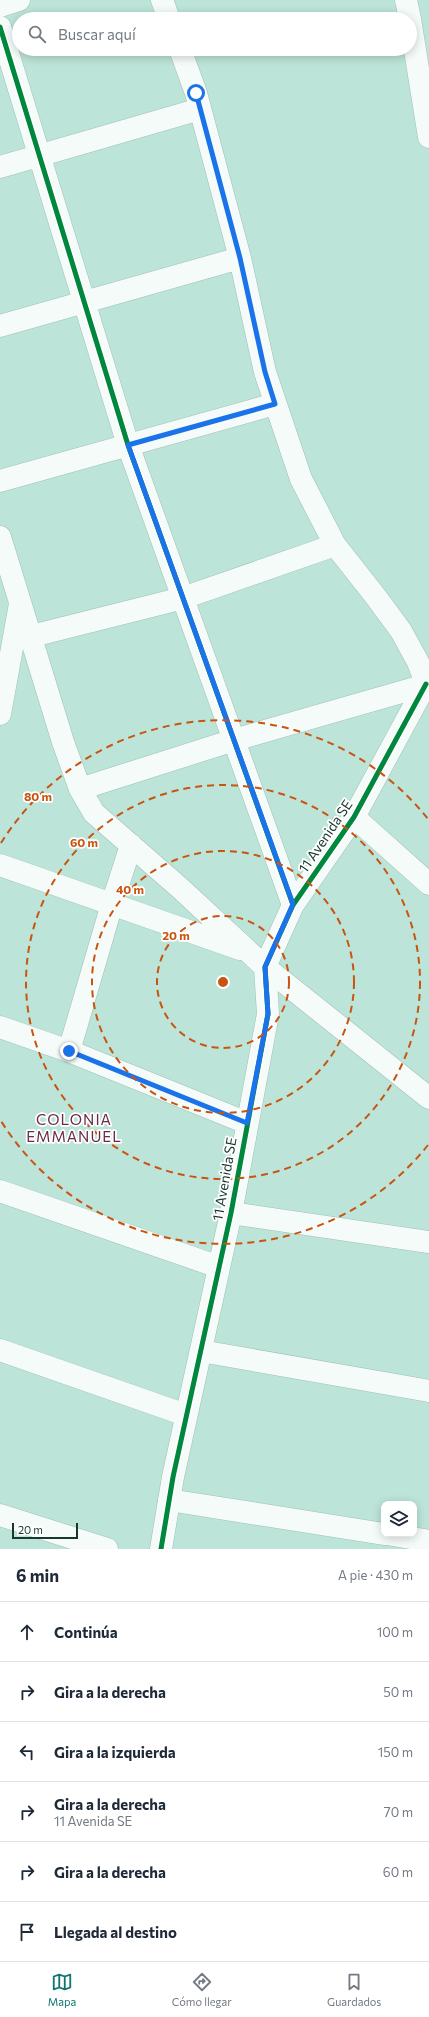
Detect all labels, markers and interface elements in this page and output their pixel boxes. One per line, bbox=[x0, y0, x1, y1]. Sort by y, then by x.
search box bbox=[12, 12, 417, 56]
icon: search bbox=[26, 23, 48, 45]
text: Buscar aquí bbox=[58, 25, 136, 43]
route start bbox=[187, 84, 205, 102]
text: 80 m bbox=[24, 789, 52, 803]
street label: 11 Avenida SE bbox=[294, 796, 356, 876]
text: 60 m bbox=[70, 835, 98, 849]
text: 40 m bbox=[116, 882, 144, 896]
text: 20 m bbox=[162, 928, 190, 942]
centre of rings bbox=[216, 975, 230, 989]
route end bbox=[60, 1042, 78, 1060]
district label: COLONIA EMMANUEL bbox=[26, 1110, 122, 1145]
street label: 11 Avenida SE bbox=[208, 1136, 240, 1222]
map controls bbox=[381, 1501, 417, 1537]
button: layers bbox=[381, 1501, 417, 1537]
scale bar bbox=[12, 1521, 78, 1540]
text: 20 m bbox=[18, 1523, 43, 1536]
text: 6 min bbox=[16, 1565, 59, 1586]
text: A pie · 430 m bbox=[338, 1567, 413, 1583]
icon: ahead bbox=[16, 1621, 38, 1643]
text: Continúa bbox=[54, 1623, 118, 1641]
text: 100 m bbox=[377, 1624, 413, 1640]
icon: right bbox=[16, 1681, 38, 1703]
text: Gira a la derecha bbox=[54, 1683, 166, 1701]
text: 50 m bbox=[383, 1684, 413, 1700]
icon: left bbox=[16, 1741, 38, 1763]
text: Gira a la izquierda bbox=[54, 1743, 176, 1761]
text: 150 m bbox=[378, 1744, 413, 1760]
text: Gira a la derecha bbox=[54, 1795, 166, 1813]
icon: right bbox=[16, 1801, 38, 1823]
text: 70 m bbox=[384, 1804, 413, 1820]
text: 11 Avenida SE bbox=[54, 1813, 132, 1829]
icon: right bbox=[16, 1861, 38, 1883]
text: Gira a la derecha bbox=[54, 1863, 166, 1881]
text: 60 m bbox=[383, 1864, 413, 1880]
icon: arrive bbox=[16, 1921, 38, 1943]
text: Llegada al destino bbox=[54, 1923, 177, 1941]
tab: Mapa bbox=[48, 1971, 76, 2008]
tab: Cómo llegar bbox=[172, 1971, 232, 2008]
tab: Guardados bbox=[327, 1971, 381, 2008]

